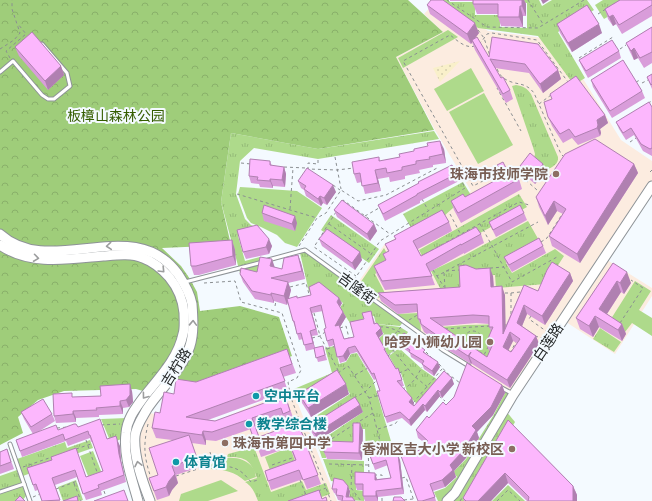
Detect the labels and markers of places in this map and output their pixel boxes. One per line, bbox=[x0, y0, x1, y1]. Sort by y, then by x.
place label: 珠海市技师学院 bbox=[450, 166, 548, 183]
marker: 珠海市技师学院 bbox=[551, 169, 561, 179]
place label: 哈罗小狮幼儿园 bbox=[384, 334, 482, 351]
marker: 哈罗小狮幼儿园 bbox=[485, 337, 495, 347]
place label: 空中平台 bbox=[264, 388, 320, 405]
marker: 空中平台 bbox=[251, 391, 261, 401]
place label: 教学综合楼 bbox=[257, 416, 327, 433]
marker: 教学综合楼 bbox=[244, 419, 254, 429]
place label: 珠海市第四中学 bbox=[233, 435, 331, 452]
marker: 珠海市第四中学 bbox=[220, 438, 230, 448]
place label: 香洲区吉大小学 新校区 bbox=[362, 441, 504, 458]
marker: 香洲区吉大小学 新校区 bbox=[507, 444, 517, 454]
place label: 体育馆 bbox=[184, 454, 226, 471]
marker: 体育馆 bbox=[171, 457, 181, 467]

